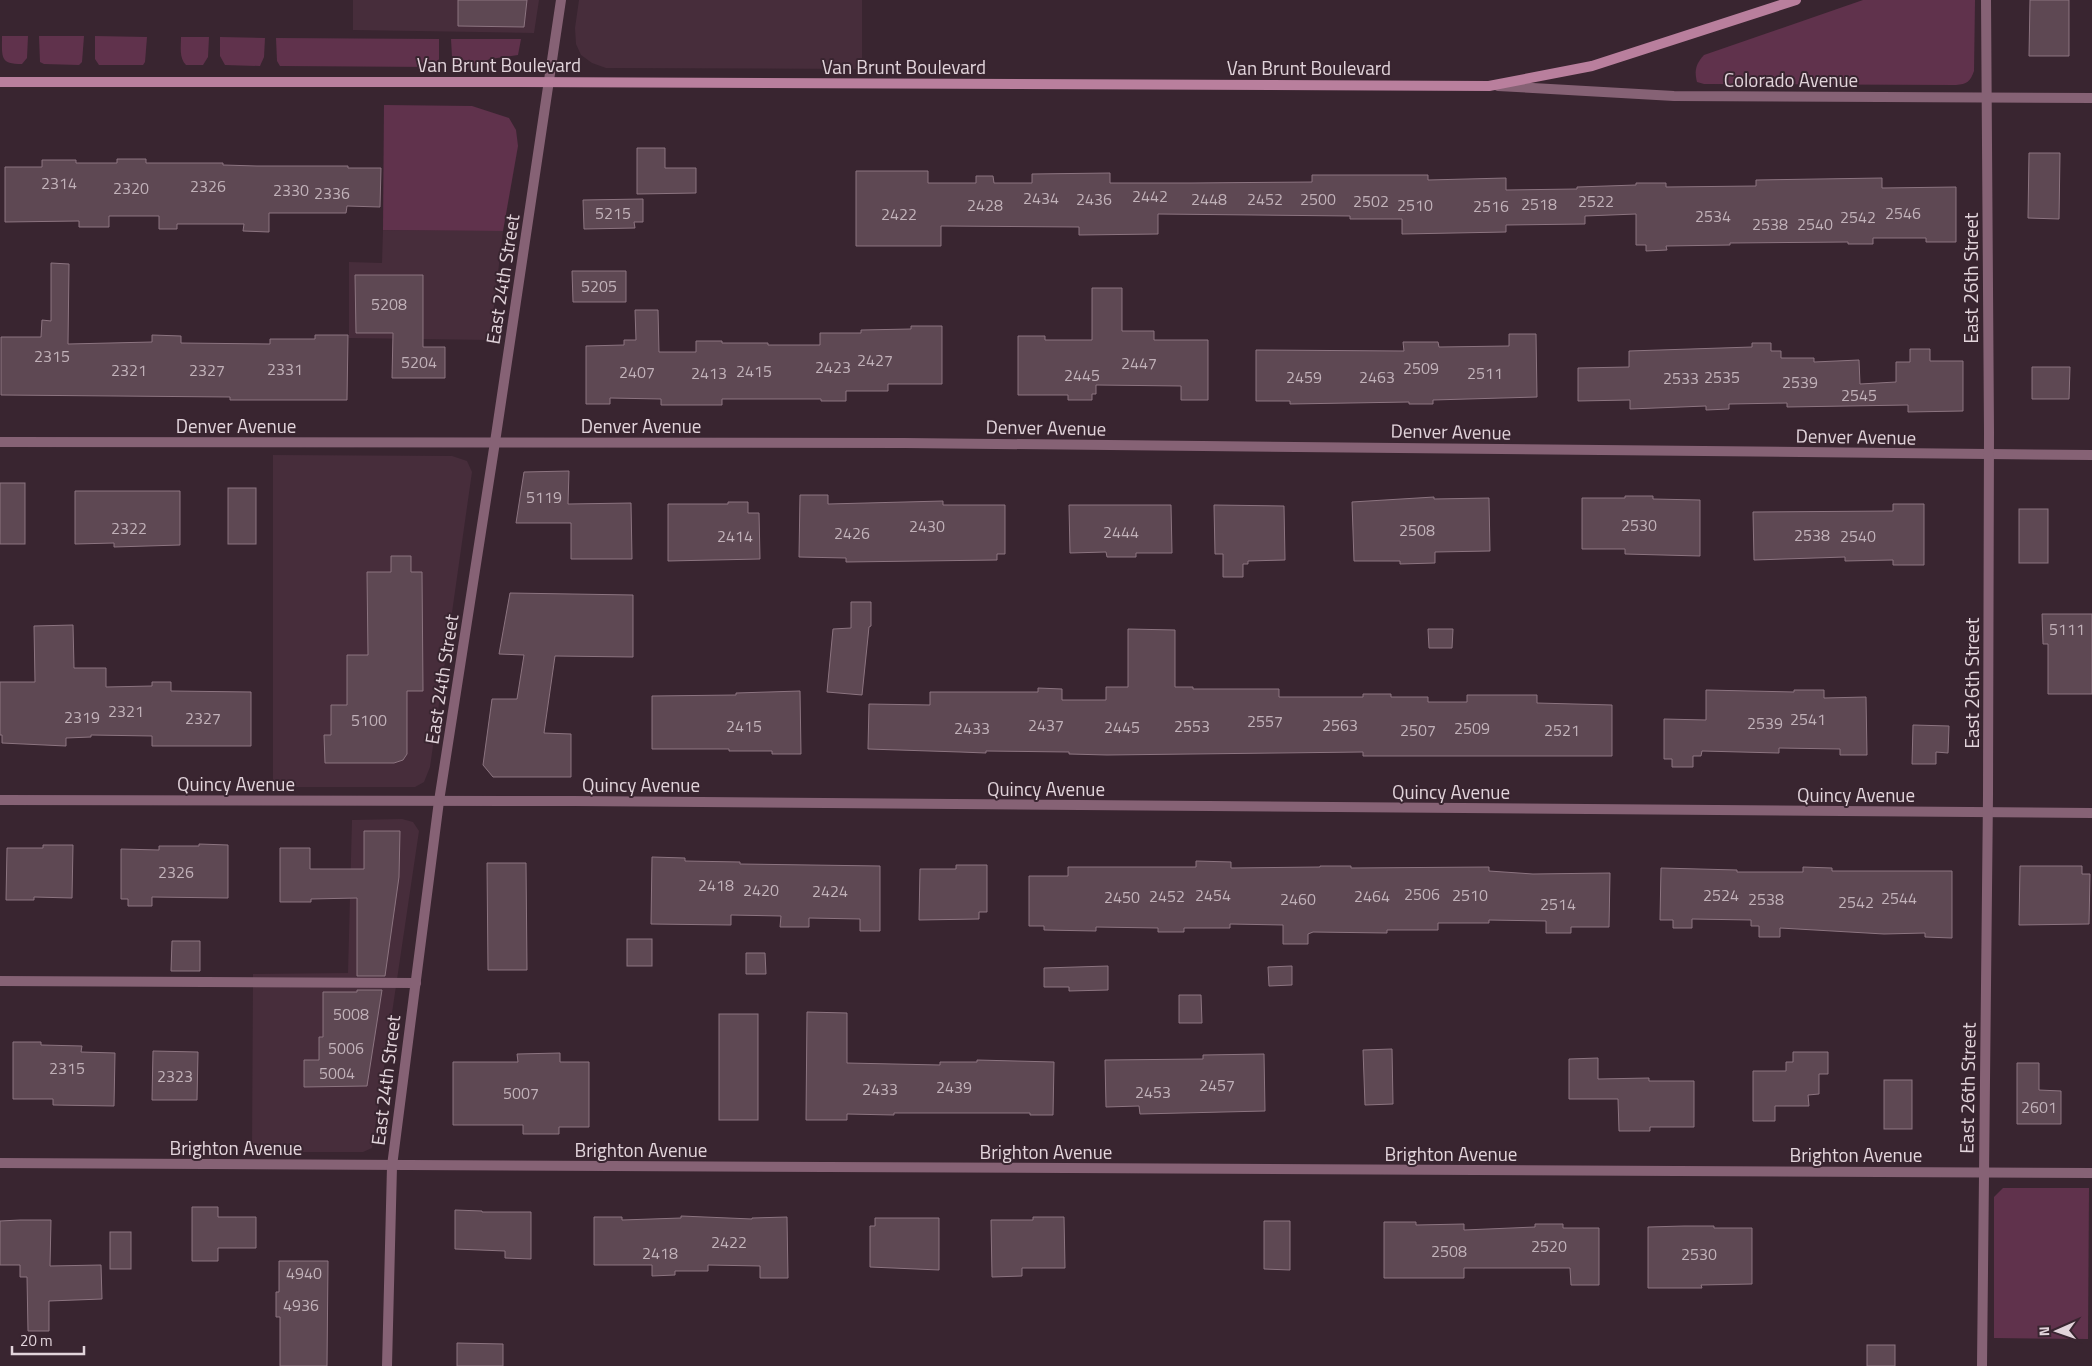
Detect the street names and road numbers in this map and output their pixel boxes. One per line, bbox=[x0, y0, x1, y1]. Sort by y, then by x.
street label: Van Brunt Boulevard bbox=[417, 50, 581, 79]
street label: Van Brunt Boulevard bbox=[822, 52, 986, 81]
street label: Van Brunt Boulevard bbox=[1227, 53, 1391, 82]
street label: Colorado Avenue bbox=[1724, 65, 1858, 94]
street label: East 24th Street bbox=[477, 212, 527, 346]
street label: East 26th Street bbox=[1956, 212, 1985, 344]
street label: Denver Avenue bbox=[176, 411, 296, 440]
street label: Denver Avenue bbox=[581, 411, 701, 440]
street label: Denver Avenue bbox=[985, 411, 1107, 443]
street label: Denver Avenue bbox=[1390, 415, 1512, 447]
street label: Denver Avenue bbox=[1795, 420, 1917, 452]
street label: East 24th Street bbox=[416, 612, 466, 746]
street label: East 26th Street bbox=[1957, 617, 1986, 749]
street label: Quincy Avenue bbox=[177, 769, 295, 798]
street label: Quincy Avenue bbox=[582, 770, 700, 799]
street label: Quincy Avenue bbox=[987, 774, 1105, 803]
street label: Quincy Avenue bbox=[1392, 777, 1510, 806]
street label: Quincy Avenue bbox=[1797, 780, 1915, 809]
street label: East 24th Street bbox=[363, 1013, 407, 1147]
street label: East 26th Street bbox=[1951, 1022, 1983, 1154]
street label: Brighton Avenue bbox=[170, 1133, 302, 1162]
street label: Brighton Avenue bbox=[575, 1135, 707, 1164]
street label: Brighton Avenue bbox=[980, 1137, 1112, 1166]
street label: Brighton Avenue bbox=[1385, 1139, 1517, 1168]
street label: Brighton Avenue bbox=[1790, 1140, 1922, 1169]

